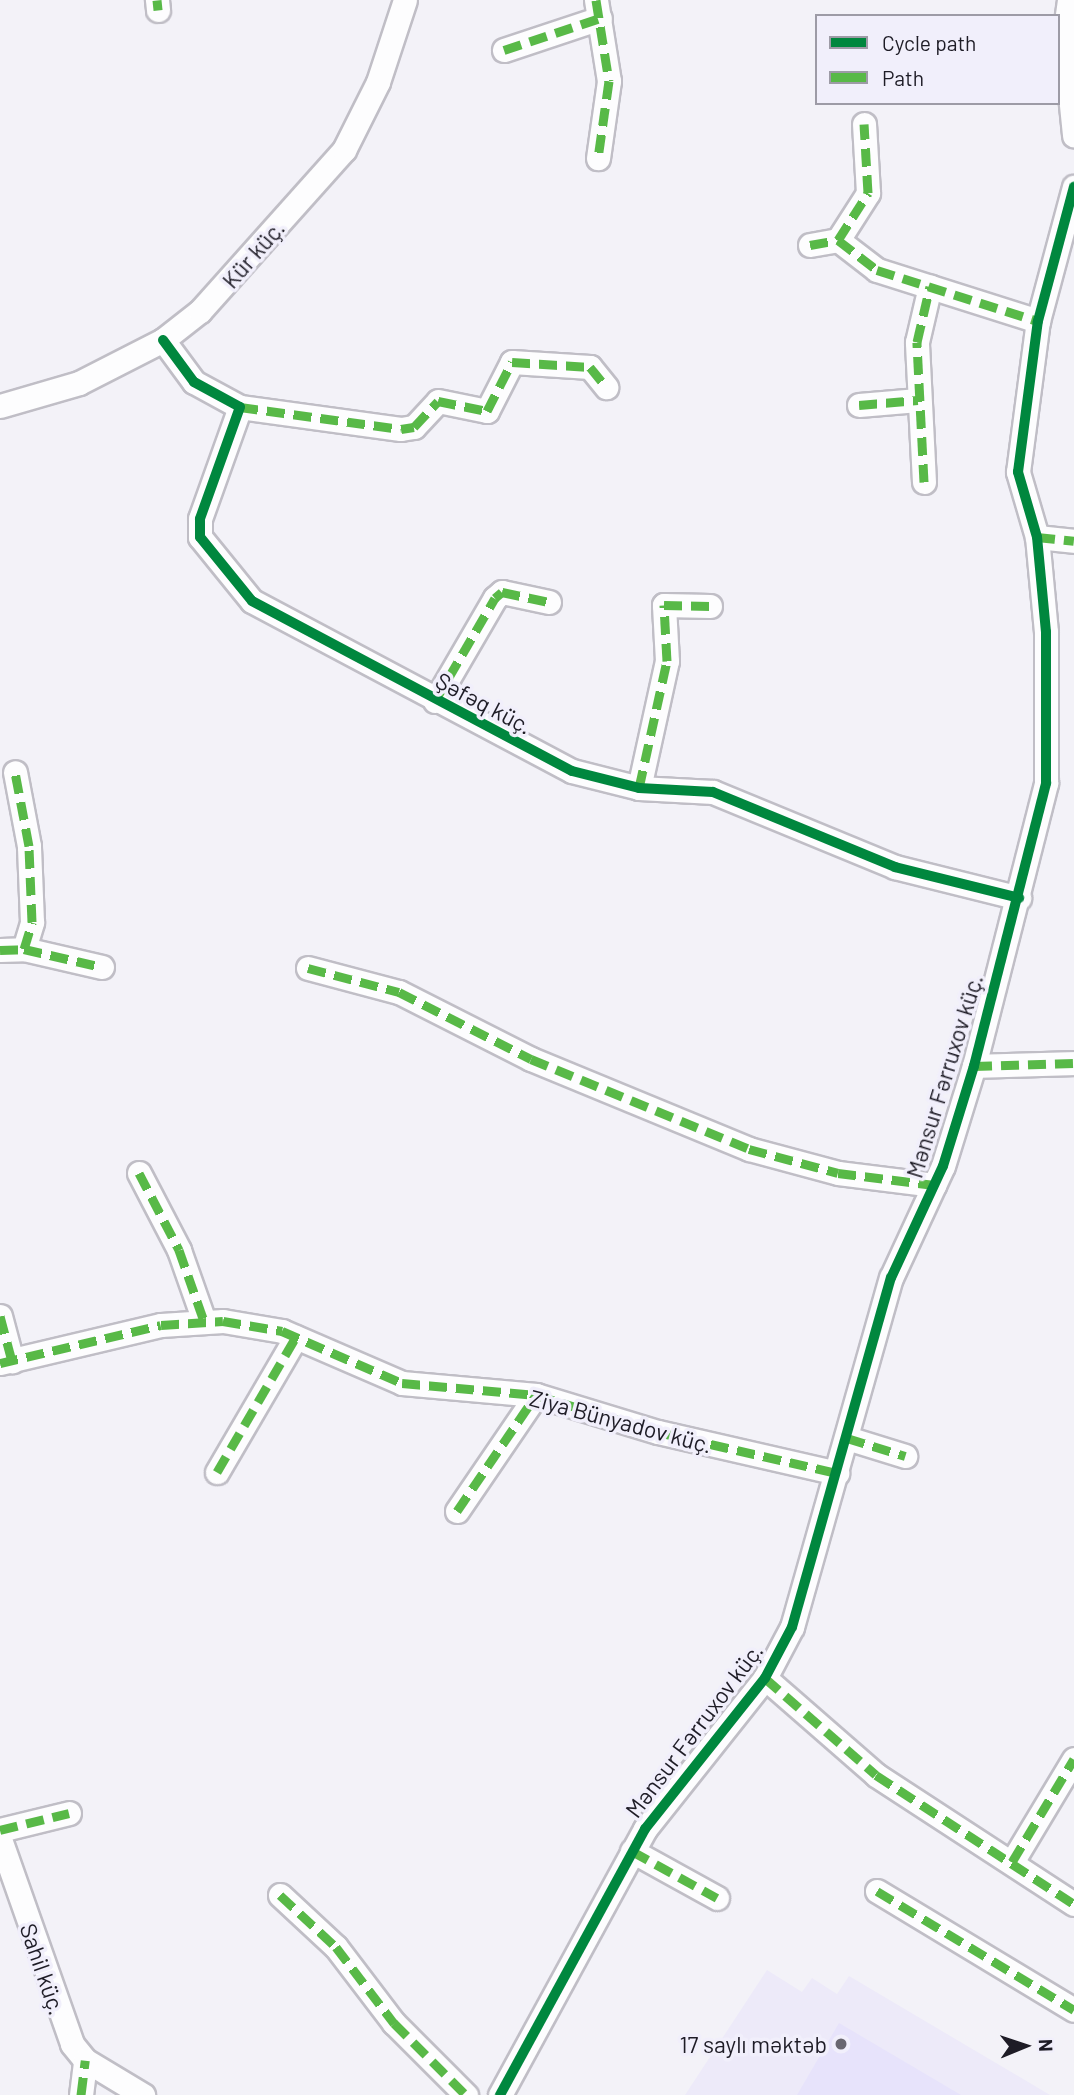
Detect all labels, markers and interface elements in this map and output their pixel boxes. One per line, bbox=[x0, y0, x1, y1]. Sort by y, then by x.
legend bbox=[815, 14, 1060, 105]
text: Cycle path bbox=[882, 30, 976, 55]
text: Path bbox=[882, 65, 924, 90]
street label: Kür küç. bbox=[216, 214, 290, 294]
street label: Şəfəq küç. bbox=[431, 666, 537, 740]
street label: Mənsur Fərruxov küç. bbox=[900, 971, 988, 1181]
street label: Ziya Bünyadov küç. bbox=[527, 1383, 715, 1459]
street label: Mənsur Fərruxov küç. bbox=[619, 1637, 769, 1823]
street label: Sahil küç. bbox=[14, 1920, 72, 2018]
north arrow bbox=[990, 2011, 1060, 2081]
place label: 17 saylı məktəb bbox=[679, 2030, 827, 2058]
marker: 17 saylı məktəb bbox=[833, 2036, 849, 2052]
text: N bbox=[1035, 2039, 1058, 2052]

